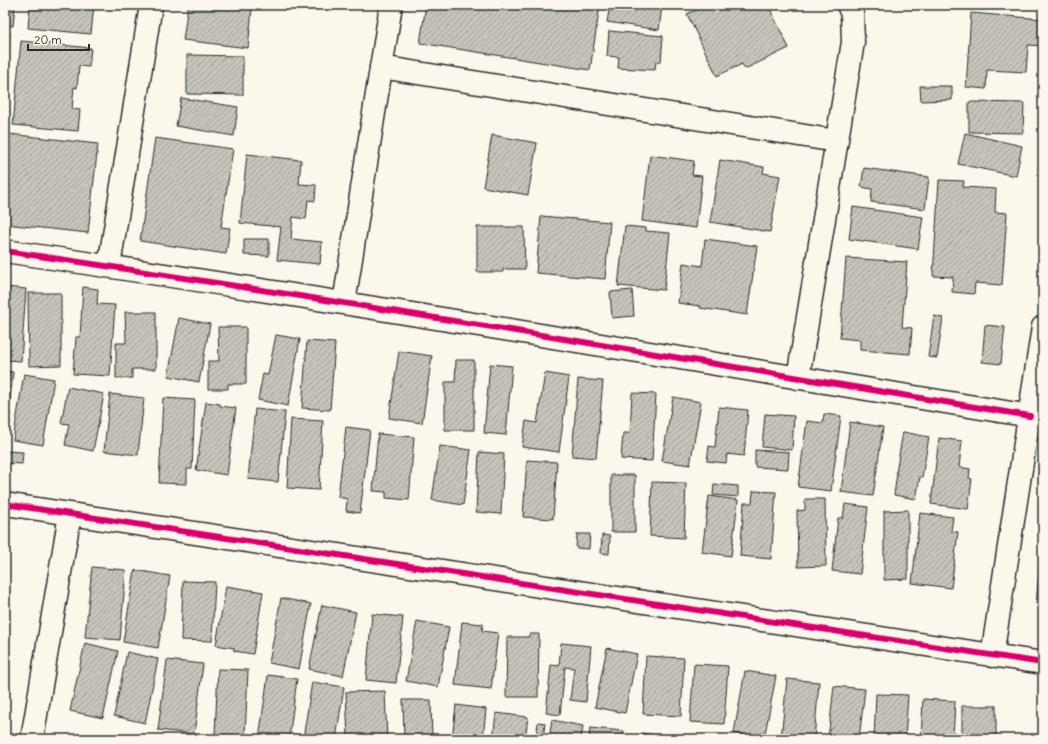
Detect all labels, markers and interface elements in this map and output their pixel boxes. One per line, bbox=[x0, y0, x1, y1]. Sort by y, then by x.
scale bar bbox=[28, 26, 89, 52]
text: 20 m bbox=[34, 32, 62, 47]

